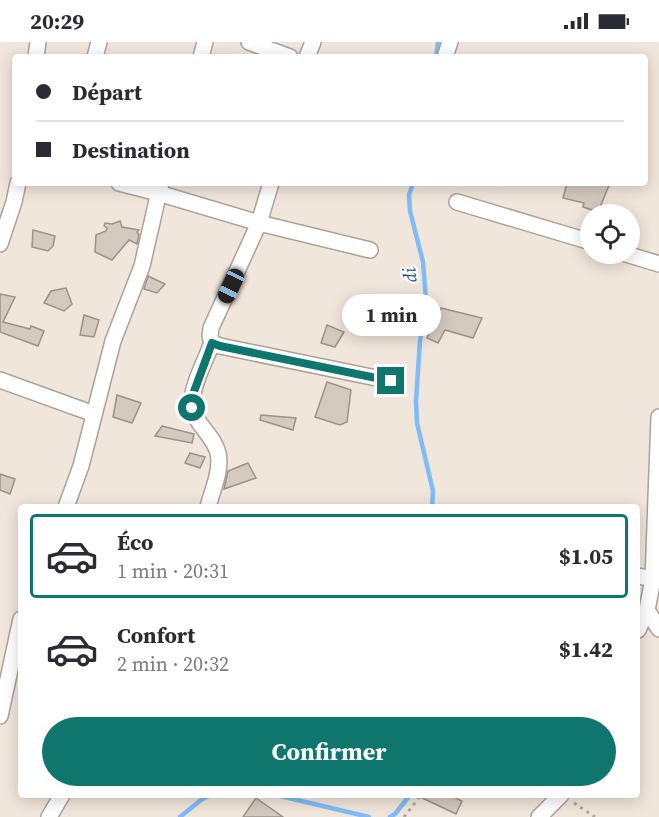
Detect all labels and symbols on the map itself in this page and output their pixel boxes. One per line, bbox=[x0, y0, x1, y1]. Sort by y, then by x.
car bbox=[215, 266, 247, 306]
water label: di bbox=[396, 266, 423, 284]
callout: 1 min bbox=[342, 294, 440, 336]
route end bbox=[377, 367, 404, 394]
route start bbox=[178, 394, 205, 421]

